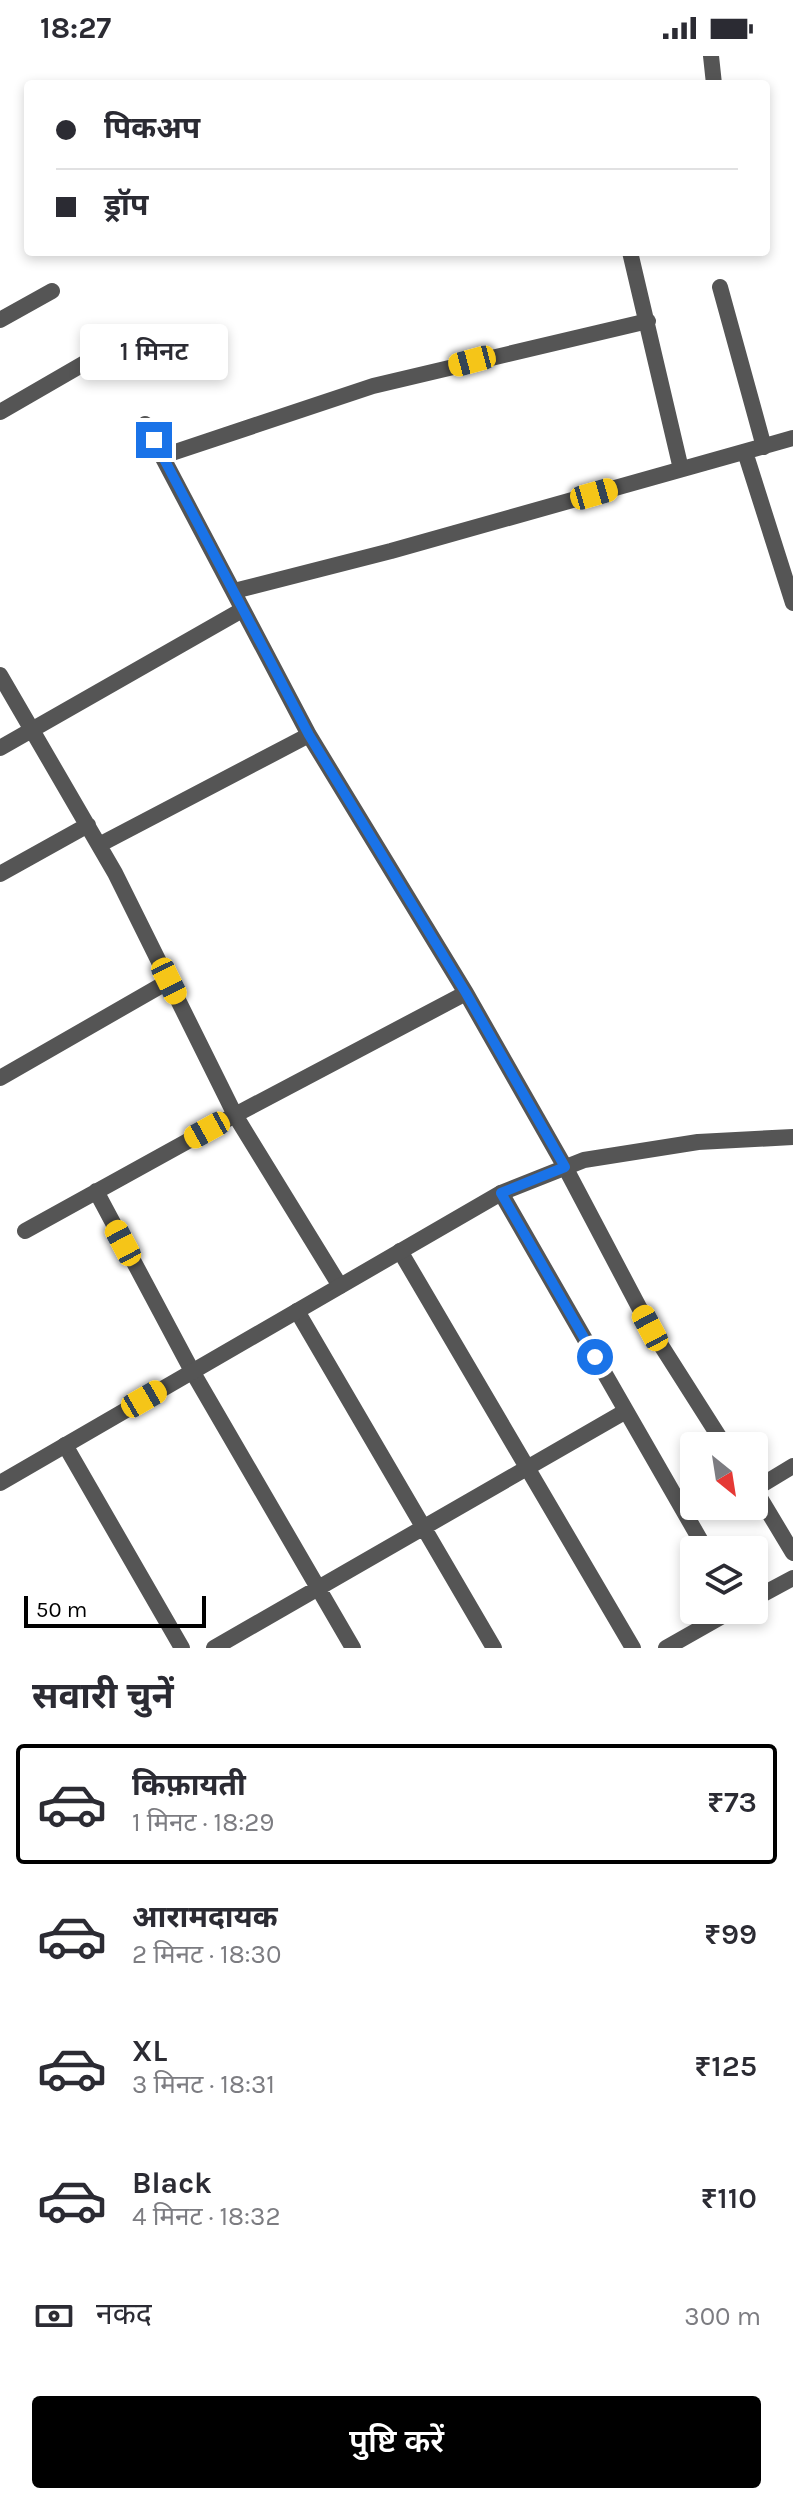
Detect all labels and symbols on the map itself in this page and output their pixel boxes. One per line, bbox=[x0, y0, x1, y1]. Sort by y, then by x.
callout: 1 मिनट bbox=[80, 324, 228, 380]
car bbox=[446, 343, 498, 379]
route end bbox=[136, 422, 172, 458]
car bbox=[568, 476, 620, 512]
car bbox=[148, 954, 190, 1008]
car bbox=[180, 1108, 234, 1152]
car bbox=[101, 1216, 145, 1270]
car bbox=[628, 1301, 672, 1355]
route start bbox=[577, 1339, 613, 1375]
car bbox=[117, 1377, 171, 1421]
north arrow bbox=[680, 1432, 768, 1520]
scale bar bbox=[24, 1592, 206, 1628]

